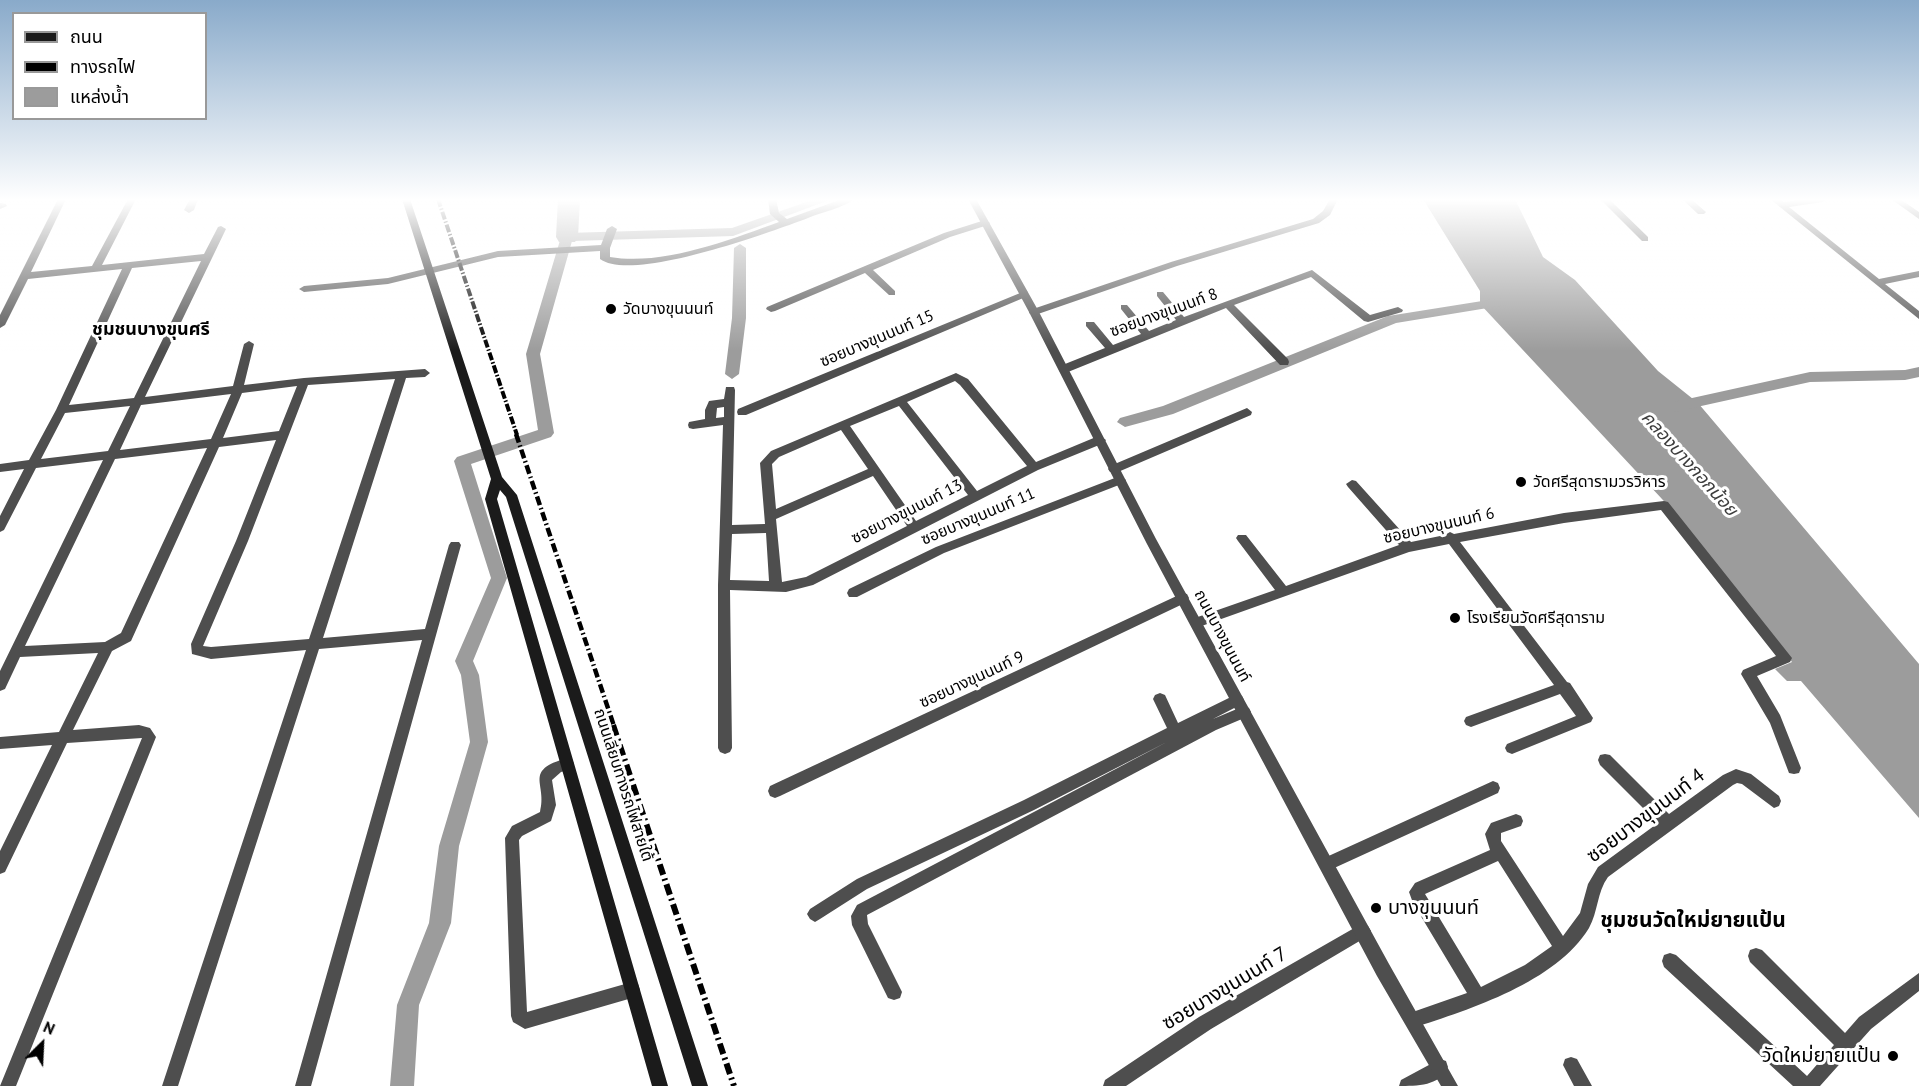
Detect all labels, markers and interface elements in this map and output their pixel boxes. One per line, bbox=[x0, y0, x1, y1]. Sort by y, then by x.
legend bbox=[12, 12, 207, 120]
text: ถนน bbox=[70, 25, 103, 48]
text: ทางรถไฟ bbox=[70, 55, 135, 78]
text: แหล่งน้ำ bbox=[70, 85, 129, 108]
street label: ซอยบางขุนนนท์ 8 bbox=[1108, 285, 1220, 341]
place label: วัดบางขุนนนท์ bbox=[623, 299, 713, 319]
marker: วัดบางขุนนนท์ bbox=[604, 302, 618, 316]
street label: ซอยบางขุนนนท์ 15 bbox=[817, 306, 937, 372]
district label: ชุมชนบางขุนศรี bbox=[92, 319, 210, 341]
water label: คลองบางกอกน้อย bbox=[1636, 407, 1742, 521]
place label: วัดศรีสุดารามวรวิหาร bbox=[1533, 472, 1665, 492]
marker: วัดศรีสุดารามวรวิหาร bbox=[1514, 475, 1528, 489]
street label: ซอยบางขุนนนท์ 13 bbox=[848, 476, 966, 548]
street label: ซอยบางขุนนนท์ 11 bbox=[918, 484, 1038, 550]
street label: ซอยบางขุนนนท์ 6 bbox=[1382, 504, 1496, 548]
street label: ถนนบางขุนนนท์ bbox=[1190, 586, 1254, 686]
place label: โรงเรียนวัดศรีสุดาราม bbox=[1467, 608, 1605, 628]
marker: โรงเรียนวัดศรีสุดาราม bbox=[1448, 611, 1462, 625]
street label: ซอยบางขุนนนท์ 9 bbox=[917, 647, 1027, 713]
street label: ถนนเลียบทางรถไฟสายใต้ bbox=[589, 706, 657, 864]
street label: ซอยบางขุนนนท์ 4 bbox=[1582, 764, 1710, 868]
place label: บางขุนนนท์ bbox=[1388, 896, 1479, 920]
marker: บางขุนนนท์ bbox=[1369, 901, 1383, 915]
district label: ชุมชนวัดใหม่ยายแป้น bbox=[1600, 908, 1786, 934]
street label: ซอยบางขุนนนท์ 7 bbox=[1158, 942, 1292, 1036]
north arrow bbox=[12, 1014, 72, 1074]
text: N bbox=[40, 1016, 58, 1039]
place label: วัดใหม่ยายแป้น bbox=[1762, 1044, 1881, 1068]
marker: วัดใหม่ยายแป้น bbox=[1886, 1049, 1900, 1063]

